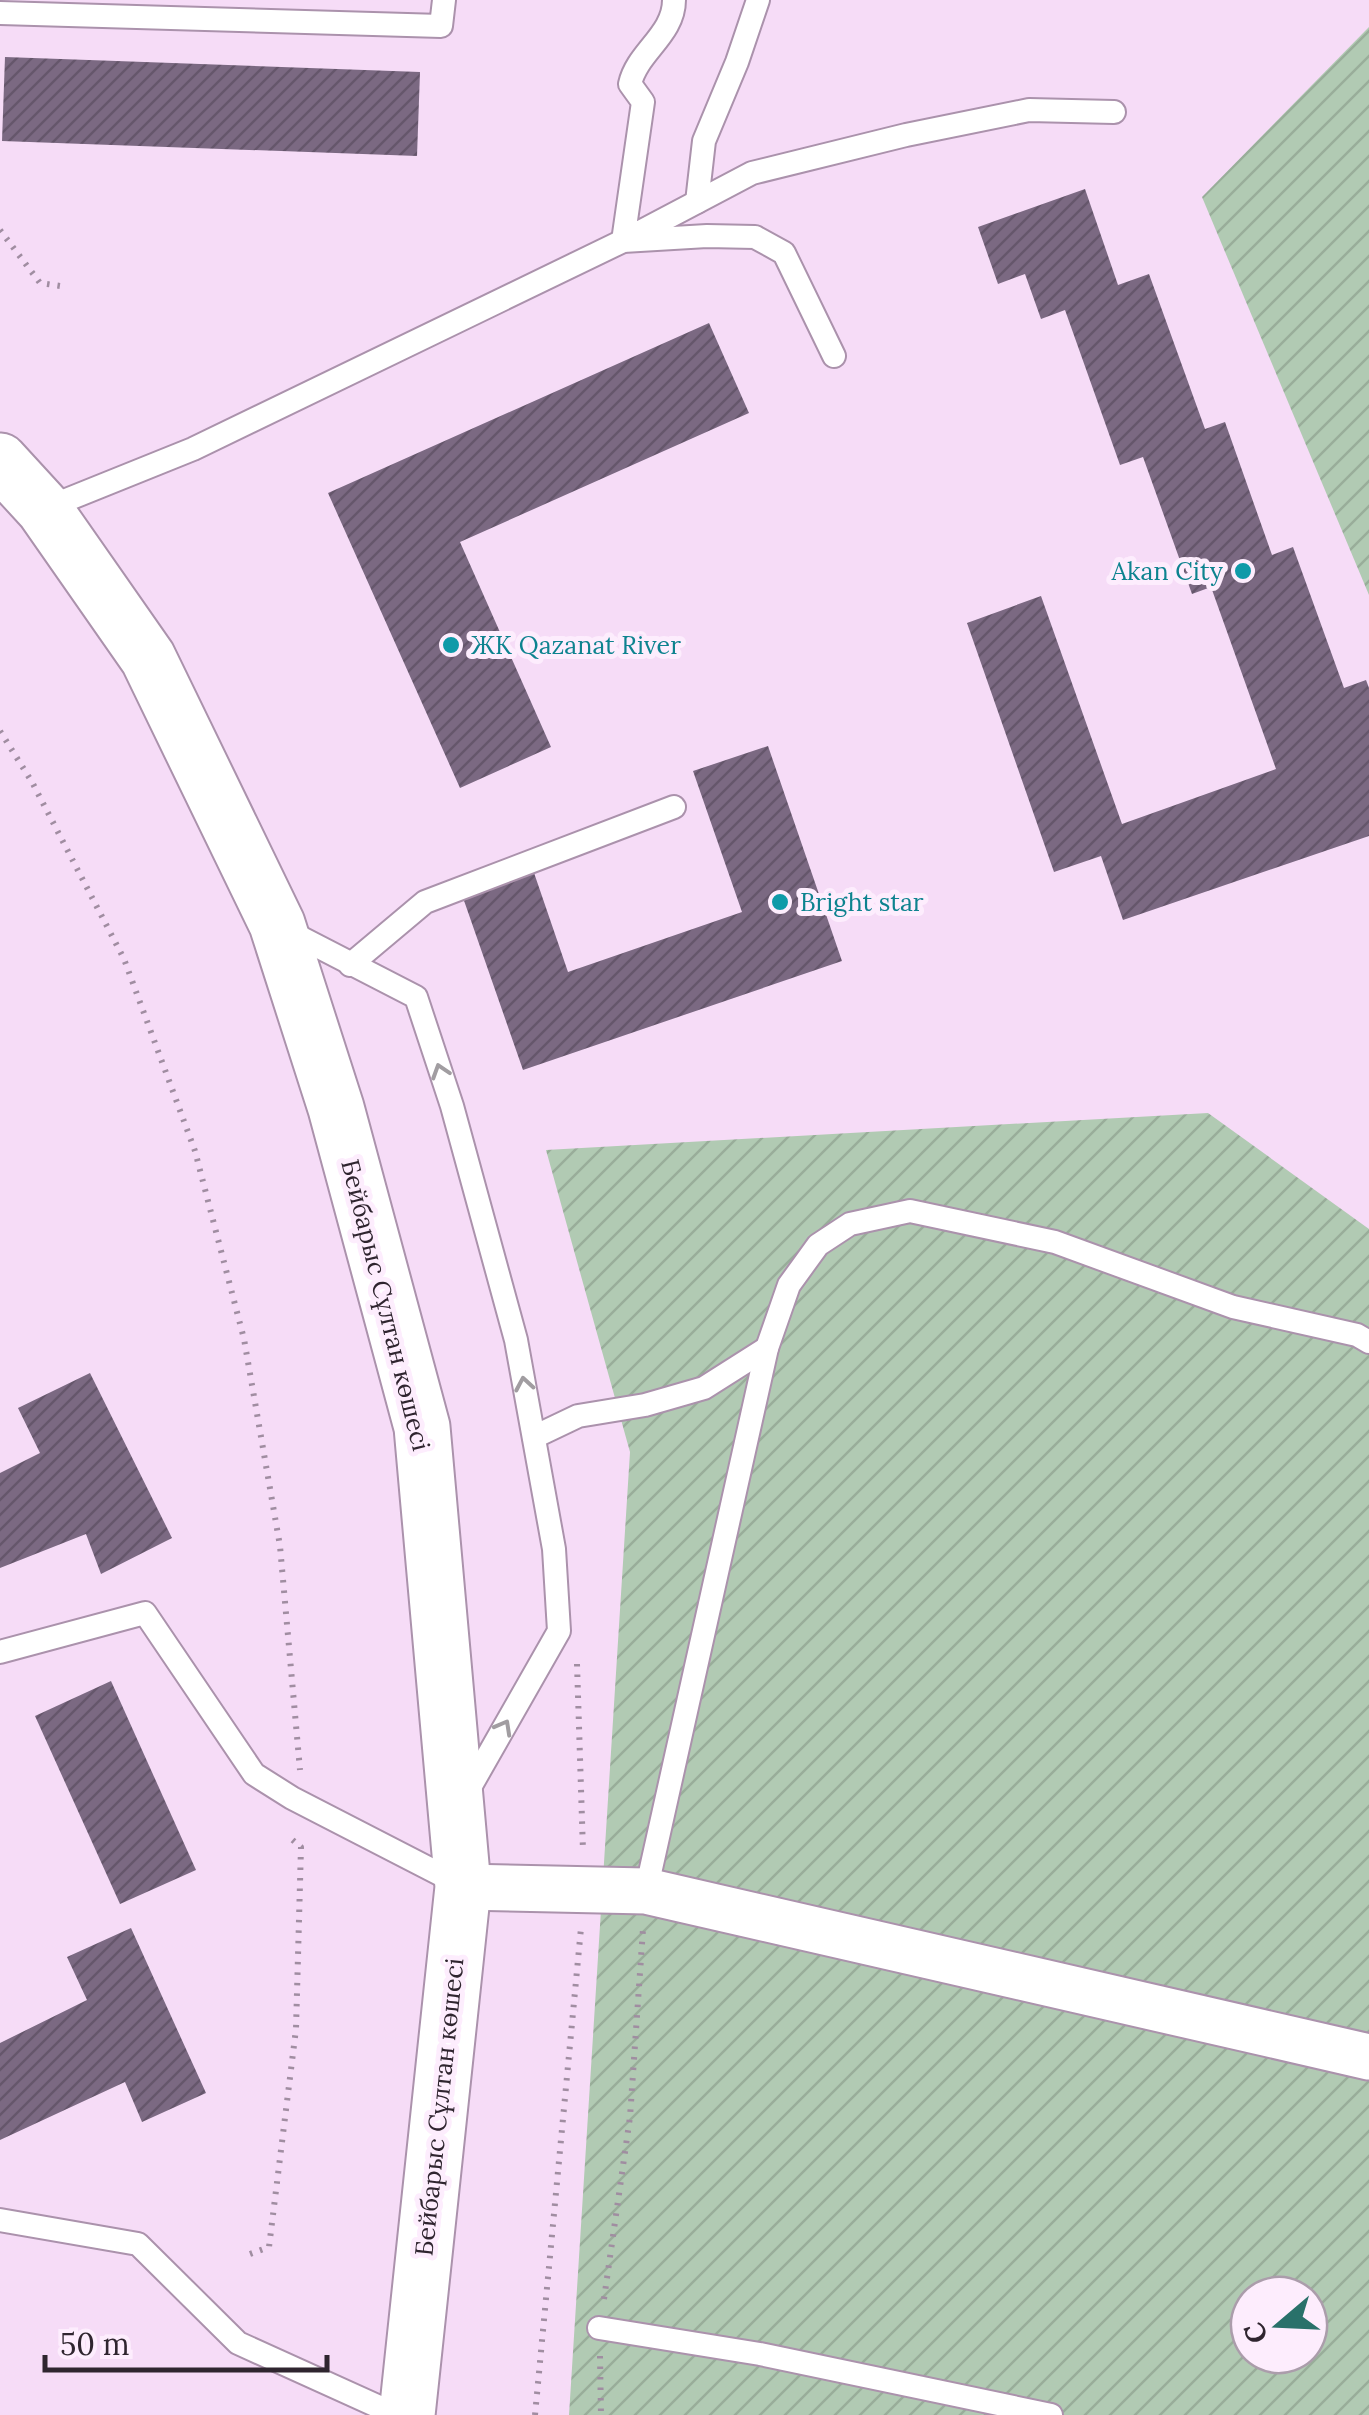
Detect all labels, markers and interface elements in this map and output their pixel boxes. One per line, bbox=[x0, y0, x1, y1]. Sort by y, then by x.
place label: Akan City bbox=[1110, 555, 1224, 587]
marker: Akan City bbox=[1232, 560, 1254, 582]
place label: ЖК Qazanat River bbox=[471, 629, 681, 661]
marker: ЖК Qazanat River bbox=[440, 634, 462, 656]
place label: Bright star bbox=[800, 886, 924, 918]
marker: Bright star bbox=[769, 891, 791, 913]
one-way arrow bbox=[432, 1063, 452, 1080]
street label: Бейбарыс Сұлтан көшесі bbox=[334, 1156, 438, 1454]
one-way arrow bbox=[514, 1376, 535, 1393]
one-way arrow bbox=[492, 1720, 512, 1738]
street label: Бейбарыс Сұлтан көшесі bbox=[407, 1956, 471, 2258]
north arrow bbox=[1229, 2275, 1329, 2375]
scale bar bbox=[45, 2310, 328, 2372]
text: С bbox=[1235, 2317, 1276, 2348]
text: 50 m bbox=[60, 2325, 130, 2363]

